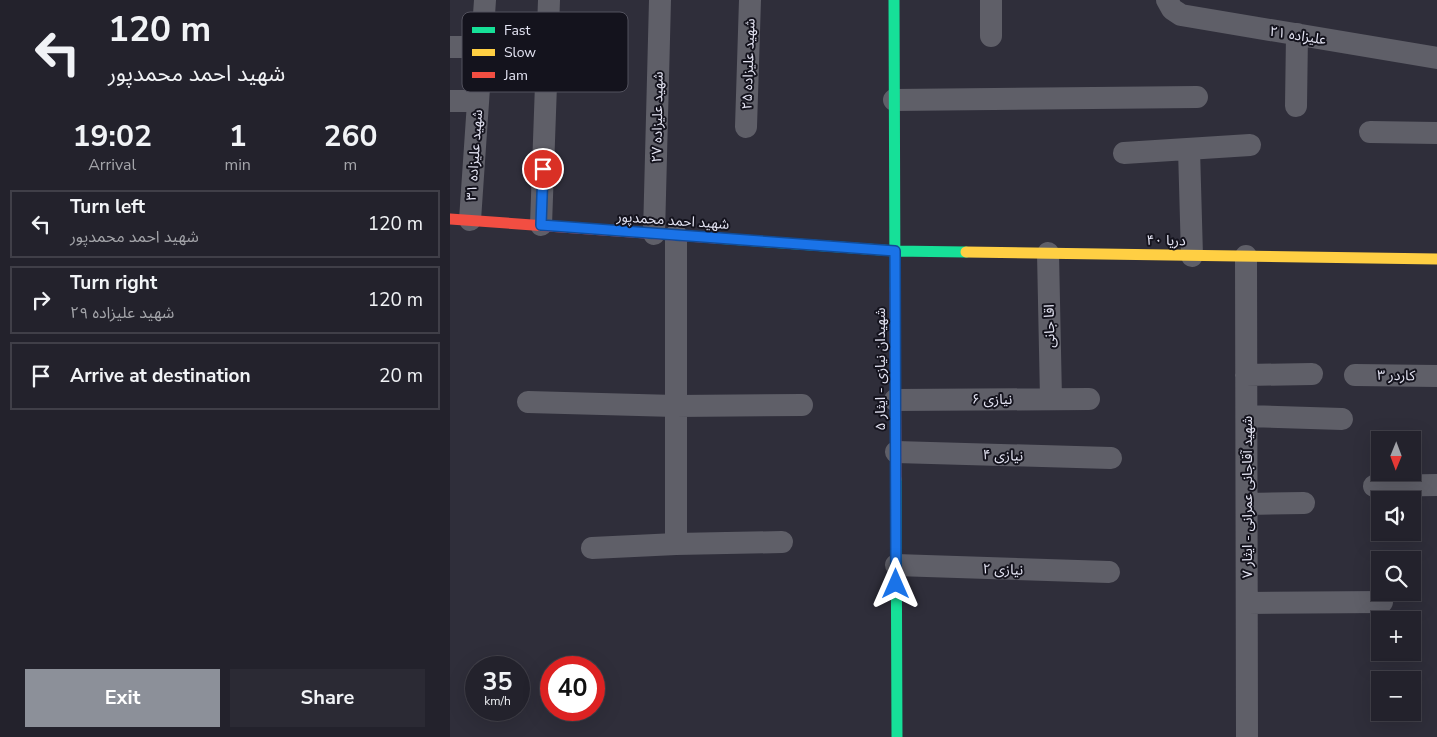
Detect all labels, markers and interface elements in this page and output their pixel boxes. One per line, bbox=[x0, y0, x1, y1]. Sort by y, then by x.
text: 120 m bbox=[108, 6, 211, 53]
legend bbox=[462, 12, 628, 92]
street label: شهید علیزاده ۲۵ bbox=[737, 18, 760, 110]
icon: left bbox=[25, 20, 90, 85]
text: Fast bbox=[504, 21, 530, 40]
street label: علیزاده ۲۱ bbox=[1268, 22, 1328, 49]
text: Slow bbox=[504, 43, 536, 62]
text: شهید احمد محمدپور bbox=[108, 59, 285, 89]
text: Jam bbox=[503, 66, 528, 85]
street label: شهید علیزاده ۲۷ bbox=[647, 71, 668, 163]
street label: شهید علیزاده ۳۱ bbox=[462, 109, 487, 201]
text: 19:02 bbox=[73, 116, 152, 157]
text: 1 bbox=[229, 116, 247, 157]
text: 260 bbox=[323, 116, 377, 157]
pin bbox=[522, 148, 564, 190]
text: Arrival bbox=[88, 154, 136, 176]
text: min bbox=[224, 154, 251, 176]
text: m bbox=[344, 154, 357, 176]
icon: arrive bbox=[529, 155, 557, 183]
text: Turn left bbox=[70, 194, 145, 220]
street label: شهید احمد محمدپور bbox=[615, 207, 730, 234]
icon: left bbox=[27, 210, 55, 238]
text: 120 m bbox=[368, 211, 423, 237]
text: شهید احمد محمدپور bbox=[70, 226, 199, 248]
street label: دریا ۴۰ bbox=[1146, 231, 1186, 250]
text: Turn right bbox=[70, 270, 157, 296]
icon: right bbox=[27, 286, 55, 314]
text: 120 m bbox=[368, 287, 423, 313]
text: شهید علیزاده ۲۹ bbox=[70, 302, 174, 324]
street label: اقا جانی bbox=[1040, 304, 1059, 348]
street label: شهیدان نیازی - ایثار ۵ bbox=[871, 308, 890, 430]
icon: arrive bbox=[27, 362, 55, 390]
text: Arrive at destination bbox=[70, 363, 251, 389]
text: 20 m bbox=[379, 363, 423, 389]
street label: کاردر ۳ bbox=[1377, 366, 1415, 385]
street label: نیازی ۶ bbox=[972, 390, 1012, 409]
street label: شهید آقاجانی عمرانی - ایثار ۷ bbox=[1238, 416, 1257, 578]
north arrow bbox=[1371, 431, 1421, 481]
map controls bbox=[1371, 431, 1421, 721]
street label: نیازی ۴ bbox=[982, 445, 1024, 466]
button: sound bbox=[1371, 491, 1421, 541]
button: search bbox=[1371, 551, 1421, 601]
position arrow bbox=[869, 557, 921, 609]
street label: نیازی ۲ bbox=[982, 559, 1024, 580]
button: + bbox=[1371, 611, 1421, 661]
speed limit sign: 40 bbox=[540, 656, 605, 721]
text: 35 bbox=[482, 665, 513, 699]
button: Exit bbox=[25, 669, 220, 727]
button: Share bbox=[230, 669, 425, 727]
button: − bbox=[1371, 671, 1421, 721]
text: km/h bbox=[484, 693, 511, 709]

